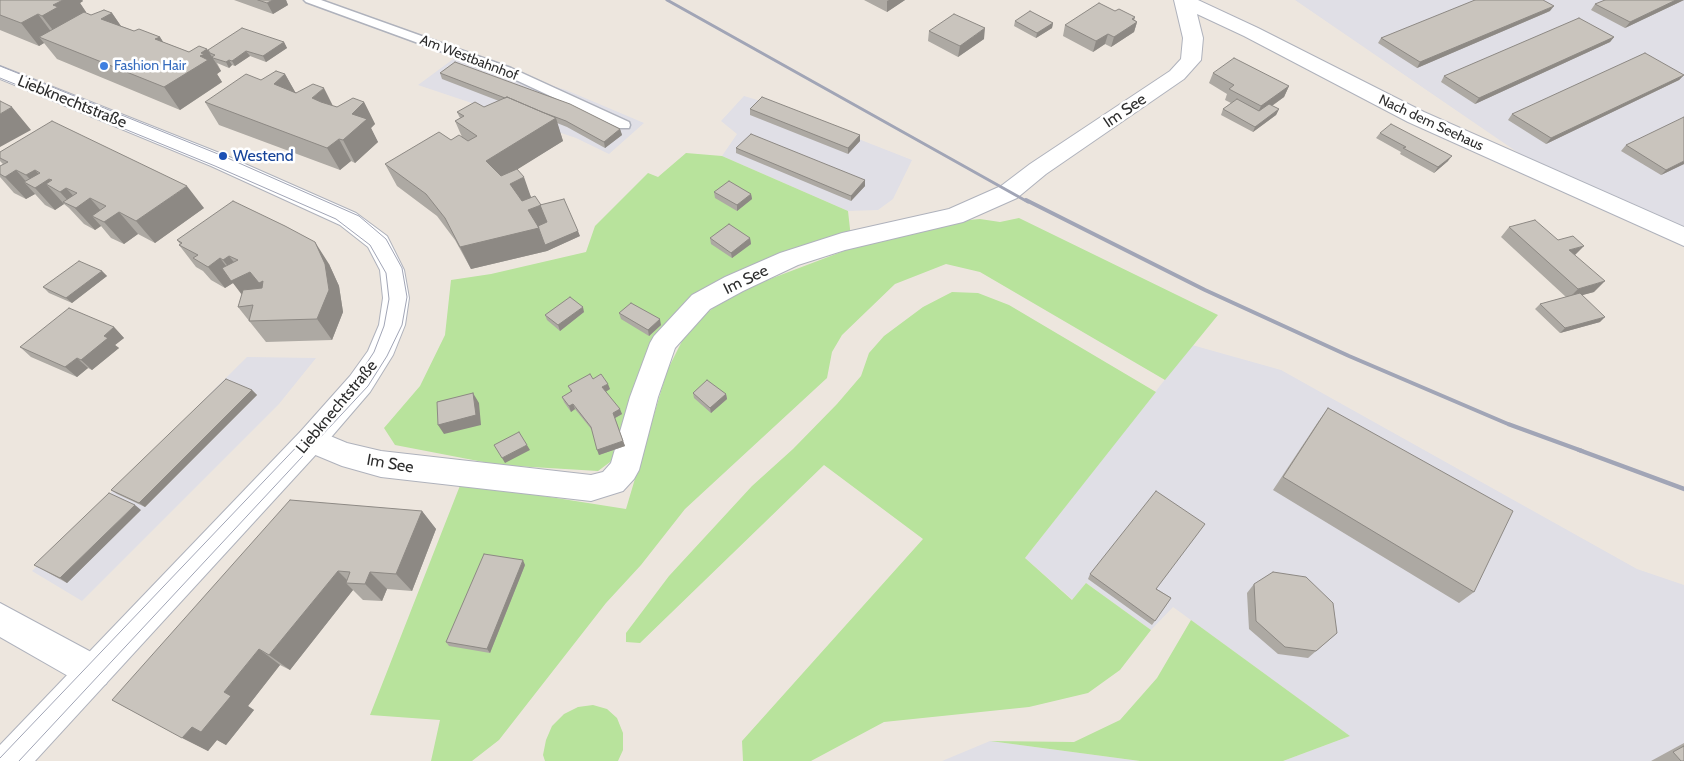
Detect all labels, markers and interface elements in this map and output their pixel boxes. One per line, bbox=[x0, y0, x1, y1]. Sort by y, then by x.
street label: Am Westbahnhof bbox=[417, 31, 521, 85]
place label: Fashion Hair bbox=[114, 58, 186, 74]
marker: Fashion Hair bbox=[98, 60, 110, 72]
street label: Liebknechtstraße bbox=[15, 71, 129, 133]
street label: Im See bbox=[1100, 90, 1150, 132]
street label: Nach dem Seehaus bbox=[1376, 91, 1486, 155]
place label: Westend bbox=[233, 146, 294, 166]
marker: Westend bbox=[217, 150, 229, 162]
street label: Im See bbox=[721, 261, 771, 299]
street label: Liebknechtstraße bbox=[292, 356, 382, 458]
street label: Im See bbox=[365, 450, 415, 478]

